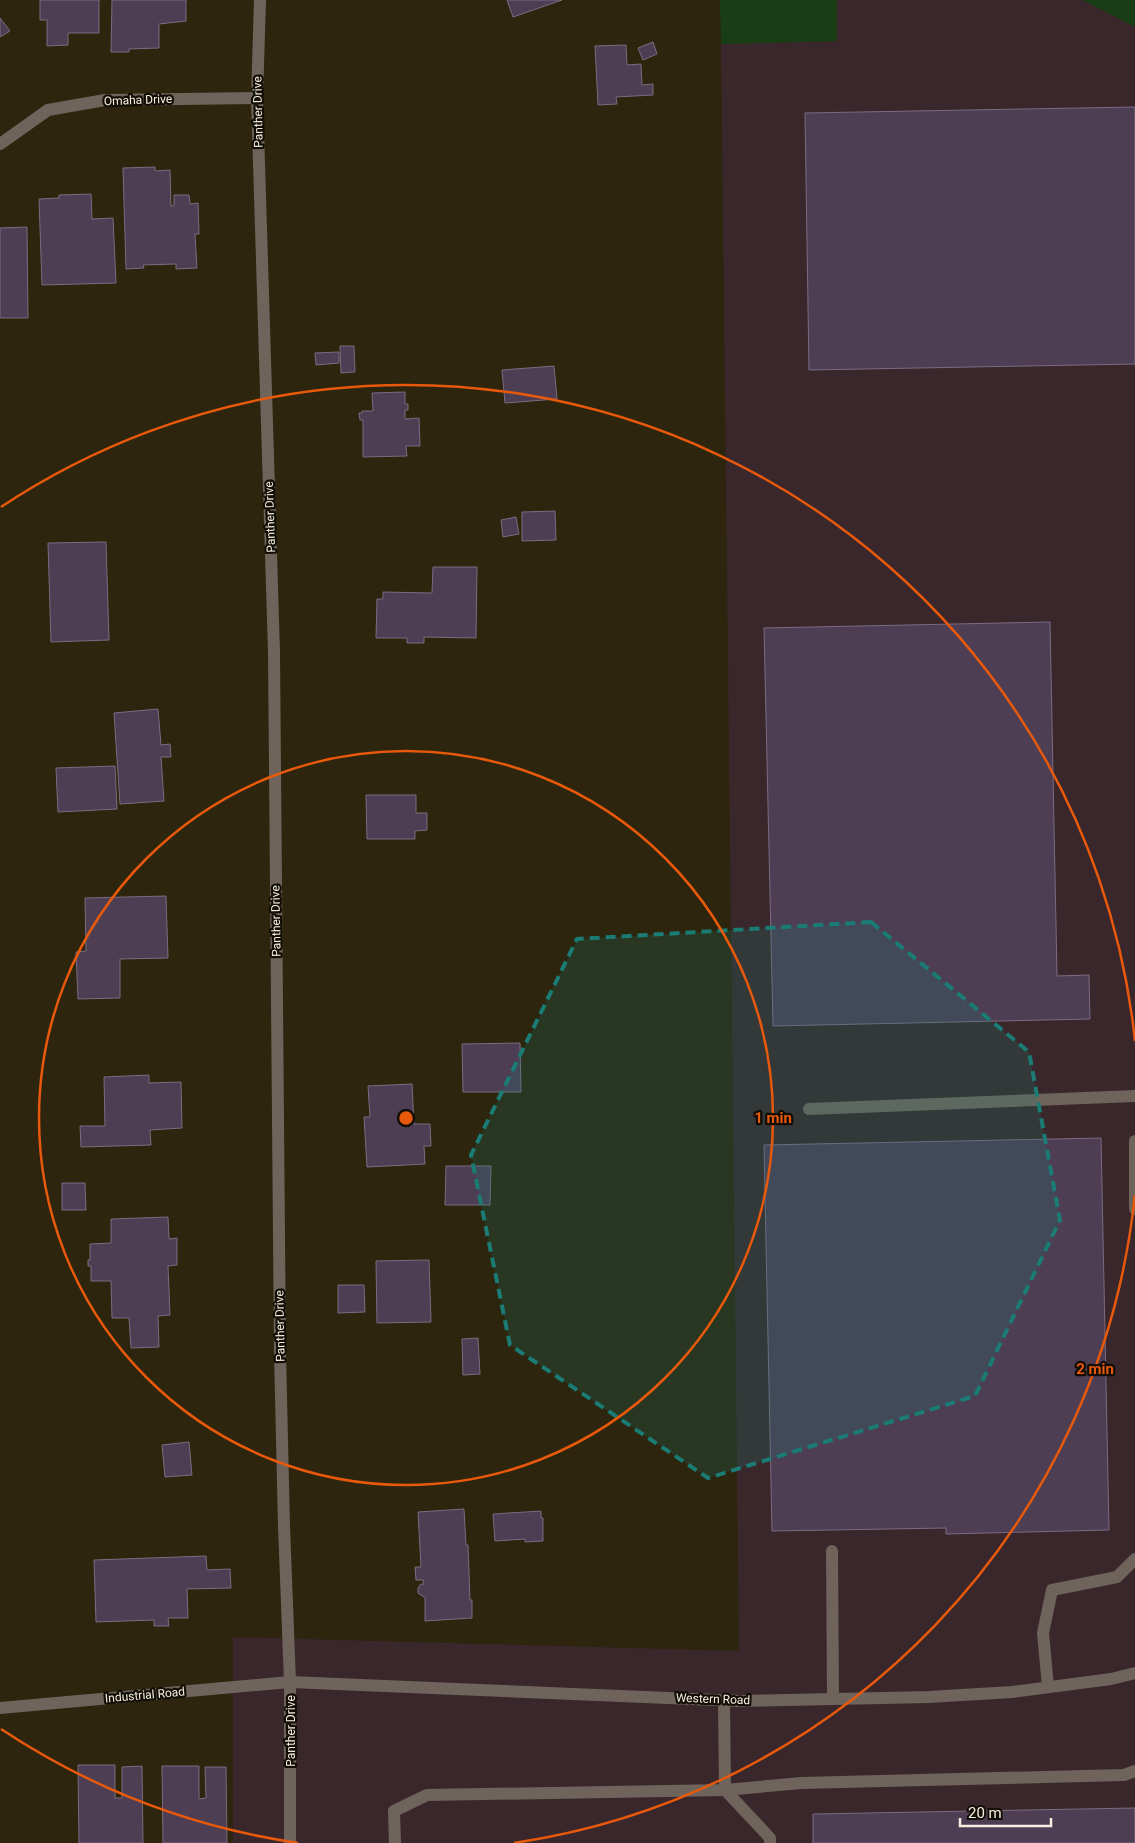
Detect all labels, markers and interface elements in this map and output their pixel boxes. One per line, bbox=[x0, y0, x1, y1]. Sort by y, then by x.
street label: Panther Drive bbox=[250, 76, 266, 148]
street label: Omaha Drive bbox=[104, 92, 172, 108]
street label: Panther Drive bbox=[262, 481, 278, 553]
street label: Panther Drive bbox=[268, 885, 284, 957]
centre of rings bbox=[397, 1109, 415, 1127]
text: 1 min bbox=[754, 1109, 792, 1127]
street label: Panther Drive bbox=[272, 1290, 288, 1362]
text: 2 min bbox=[1076, 1360, 1114, 1378]
street label: Industrial Road bbox=[104, 1685, 186, 1705]
street label: Western Road bbox=[676, 1691, 750, 1707]
street label: Panther Drive bbox=[284, 1695, 298, 1767]
scale bar bbox=[960, 1796, 1051, 1828]
text: 20 m bbox=[968, 1804, 1002, 1822]

